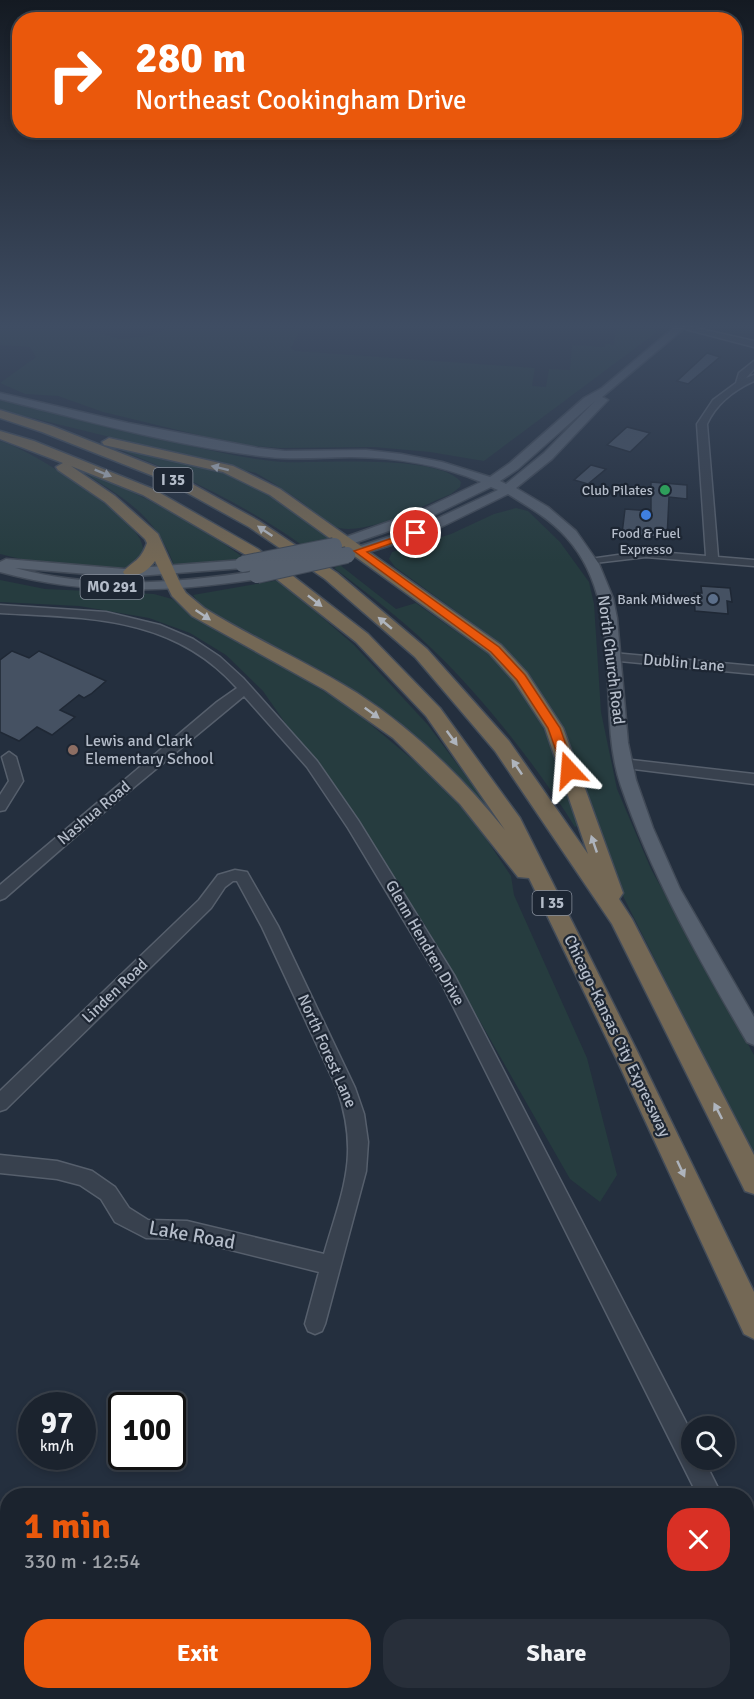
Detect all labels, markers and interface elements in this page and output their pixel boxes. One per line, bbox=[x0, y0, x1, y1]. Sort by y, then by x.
text: 280 m bbox=[135, 33, 246, 84]
icon: right bbox=[36, 36, 114, 114]
text: Northeast Cookingham Drive bbox=[135, 84, 467, 117]
one-way arrow bbox=[211, 462, 229, 472]
road number: I 35 bbox=[154, 468, 192, 492]
one-way arrow bbox=[94, 469, 112, 478]
place label: Club Pilates bbox=[582, 482, 653, 499]
marker: Club Pilates bbox=[658, 483, 672, 497]
pin bbox=[390, 507, 441, 558]
marker: Food & Fuel Expresso bbox=[639, 508, 653, 522]
icon: arrive bbox=[399, 516, 432, 549]
place label: Food & Fuel Expresso bbox=[611, 525, 681, 558]
one-way arrow bbox=[257, 526, 273, 537]
road number: MO 291 bbox=[80, 575, 144, 599]
place label: Bank Midwest bbox=[617, 591, 701, 608]
marker: Bank Midwest bbox=[706, 592, 720, 606]
one-way arrow bbox=[307, 594, 323, 607]
street label: North Church Road bbox=[593, 594, 629, 726]
one-way arrow bbox=[195, 609, 212, 620]
one-way arrow bbox=[378, 617, 393, 630]
street label: Dublin Lane bbox=[642, 649, 726, 677]
one-way arrow bbox=[364, 706, 379, 718]
one-way arrow bbox=[446, 730, 458, 746]
place label: Lewis and Clark Elementary School bbox=[85, 731, 214, 769]
position arrow bbox=[537, 738, 601, 802]
marker: Lewis and Clark Elementary School bbox=[66, 743, 80, 757]
one-way arrow bbox=[511, 758, 522, 775]
street label: Nashua Road bbox=[53, 777, 135, 849]
one-way arrow bbox=[589, 835, 599, 853]
street label: Glenn Hendren Drive bbox=[381, 877, 469, 1009]
road number: I 35 bbox=[532, 891, 572, 915]
street label: Chicago-Kansas City Expressway bbox=[559, 932, 675, 1141]
street label: Linden Road bbox=[78, 955, 152, 1027]
street label: North Forest Lane bbox=[293, 991, 361, 1111]
one-way arrow bbox=[713, 1103, 723, 1120]
one-way arrow bbox=[676, 1161, 685, 1178]
street label: Lake Road bbox=[147, 1215, 237, 1255]
speed limit sign: 100 bbox=[108, 1392, 186, 1470]
text: 97 bbox=[41, 1405, 73, 1442]
map controls bbox=[681, 1416, 735, 1470]
button: search bbox=[681, 1416, 735, 1470]
text: km/h bbox=[40, 1437, 74, 1455]
text: 1 min bbox=[24, 1504, 111, 1549]
button: close bbox=[667, 1508, 730, 1571]
text: 330 m · 12:54 bbox=[24, 1549, 140, 1574]
button: Exit bbox=[24, 1619, 371, 1688]
button: Share bbox=[383, 1619, 730, 1688]

